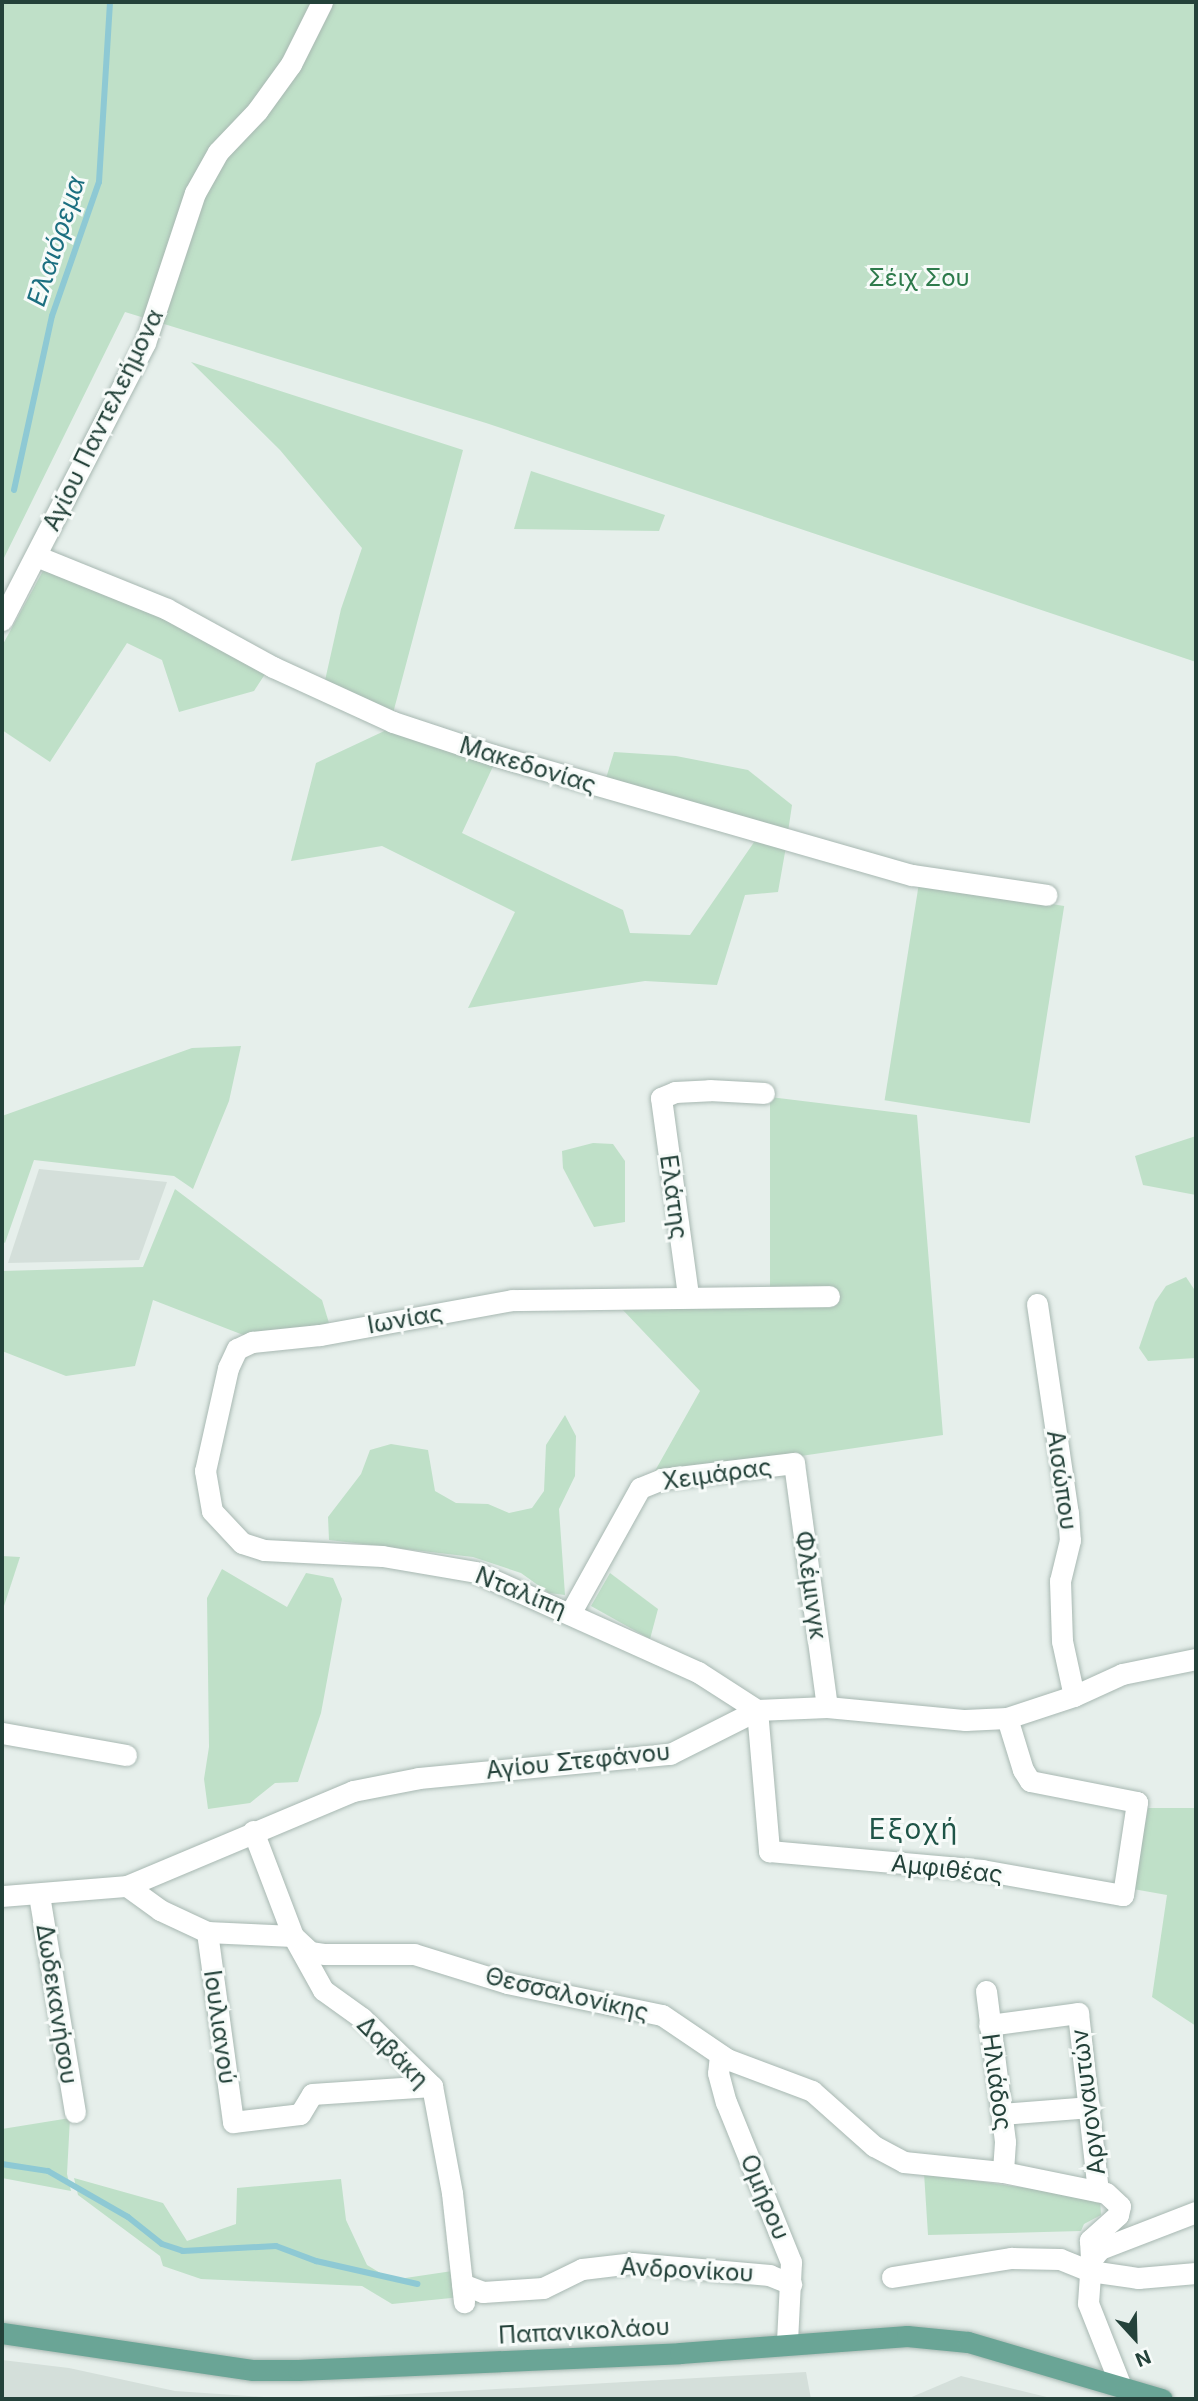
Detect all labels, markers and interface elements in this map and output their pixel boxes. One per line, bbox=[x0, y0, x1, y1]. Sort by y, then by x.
water label: Ελαιόρεμα bbox=[20, 172, 92, 310]
park label: Σέιχ Σου bbox=[868, 264, 970, 292]
street label: Αγίου Παντελεήμονα bbox=[37, 304, 169, 536]
street label: Μακεδονίας bbox=[456, 731, 600, 799]
street label: Ελάτης bbox=[654, 1153, 694, 1241]
street label: Ιωνίας bbox=[365, 1298, 445, 1340]
street label: Αισώπου bbox=[1041, 1428, 1083, 1532]
street label: Χειμάρας bbox=[660, 1452, 774, 1496]
street label: Φλέμινγκ bbox=[789, 1529, 833, 1641]
street label: Νταλίπη bbox=[471, 1561, 571, 1623]
street label: Αγίου Στεφάνου bbox=[484, 1737, 672, 1785]
district label: Εξοχή bbox=[869, 1812, 959, 1846]
street label: Αμφιθέας bbox=[890, 1849, 1004, 1889]
street label: Δωδεκανήσου bbox=[30, 1922, 84, 2086]
street label: Θεσσαλονίκης bbox=[482, 1961, 652, 2027]
street label: Ιουλιανού bbox=[198, 1968, 242, 2086]
street label: Δαβάκη bbox=[351, 2010, 435, 2094]
street label: Αργοναυτών bbox=[1065, 2027, 1111, 2177]
street label: Ηλιάδος bbox=[976, 2032, 1018, 2132]
street label: Ομήρου bbox=[734, 2150, 796, 2244]
street label: Ανδρονίκου bbox=[620, 2252, 754, 2288]
north arrow bbox=[1100, 2303, 1170, 2373]
street label: Παπανικολάου bbox=[498, 2312, 670, 2350]
text: N bbox=[1132, 2345, 1154, 2371]

